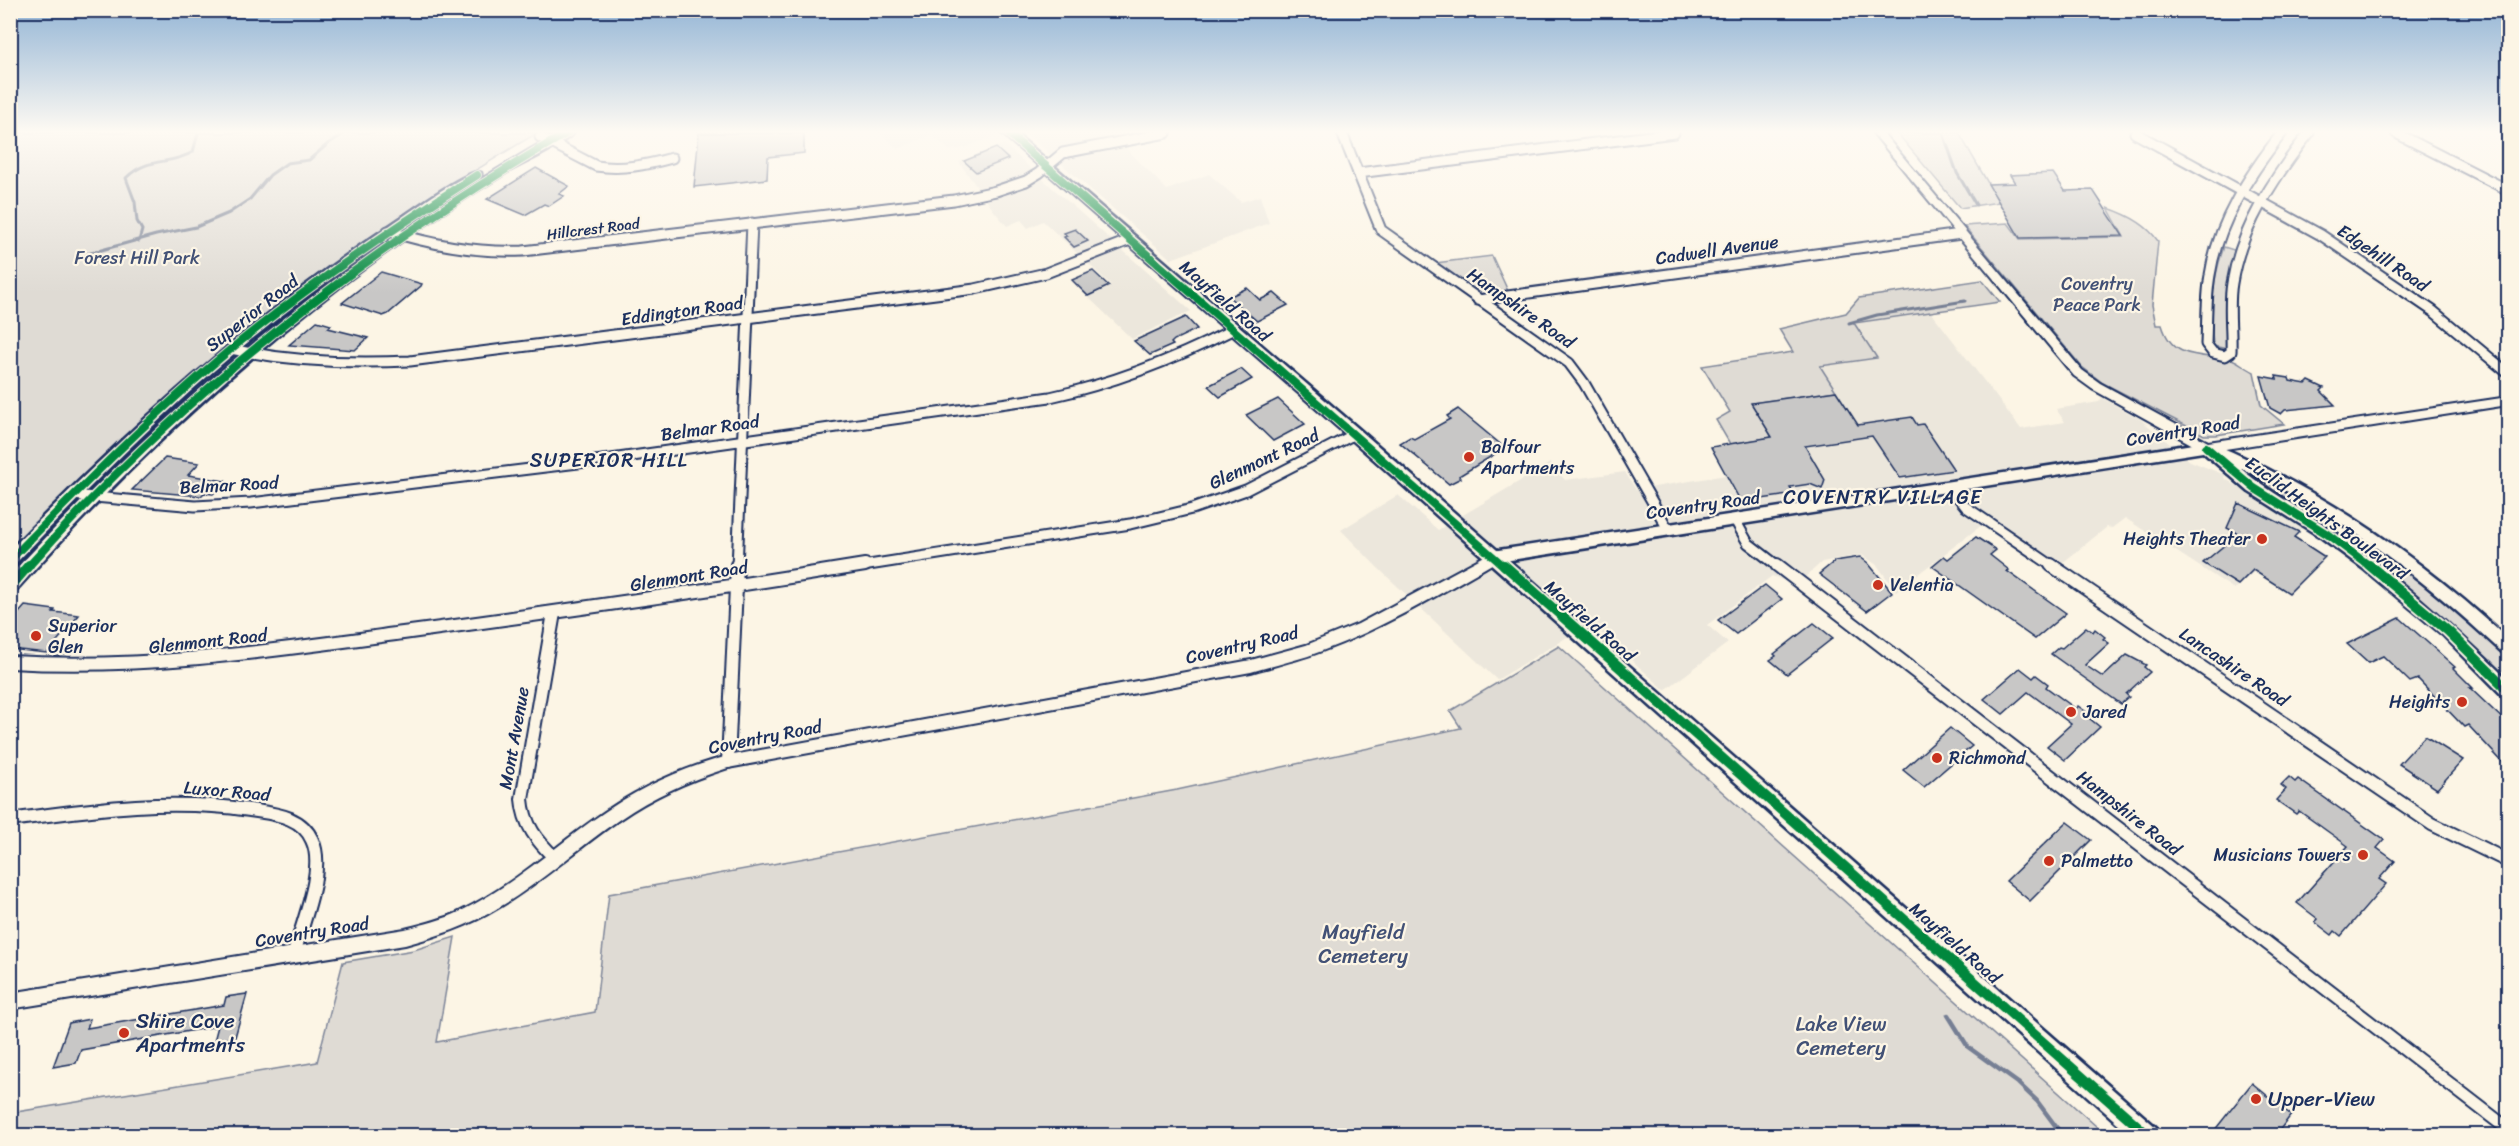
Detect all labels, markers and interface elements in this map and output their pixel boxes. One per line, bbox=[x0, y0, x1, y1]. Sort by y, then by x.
street label: Hillcrest Road bbox=[545, 210, 642, 248]
street label: Edgehill Road bbox=[2330, 215, 2437, 302]
street label: Cadwell Avenue bbox=[1653, 226, 1781, 274]
park label: Forest Hill Park bbox=[75, 242, 200, 274]
street label: Mayfield Road bbox=[1172, 252, 1279, 351]
street label: Hampshire Road bbox=[1460, 259, 1583, 358]
street label: Superior Road bbox=[198, 265, 307, 360]
park label: Coventry Peace Park bbox=[2053, 268, 2141, 321]
street label: Eddington Road bbox=[619, 286, 746, 335]
street label: Belmar Road bbox=[659, 405, 763, 451]
street label: Coventry Road bbox=[2124, 406, 2244, 456]
street label: Glenmont Road bbox=[1203, 419, 1326, 499]
place label: Balfour Apartments bbox=[1480, 431, 1575, 484]
district label: SUPERIOR HILL bbox=[530, 443, 688, 478]
street label: Euclid Heights Boulevard bbox=[2238, 447, 2417, 590]
marker: Balfour Apartments bbox=[1462, 450, 1476, 464]
street label: Belmar Road bbox=[179, 466, 281, 504]
district label: COVENTRY VILLAGE bbox=[1783, 480, 1983, 515]
street label: Coventry Road bbox=[1644, 481, 1764, 529]
place label: Heights Theater bbox=[2123, 523, 2252, 555]
marker: Heights Theater bbox=[2255, 532, 2269, 546]
street label: Glenmont Road bbox=[628, 551, 752, 601]
place label: Velentia bbox=[1890, 569, 1954, 601]
street label: Mayfield Road bbox=[1537, 572, 1644, 671]
marker: Velentia bbox=[1871, 578, 1885, 592]
place label: Superior Glen bbox=[48, 610, 118, 663]
street label: Coventry Road bbox=[1182, 616, 1303, 674]
street label: Lancashire Road bbox=[2173, 618, 2297, 717]
street label: Glenmont Road bbox=[147, 619, 270, 663]
marker: Superior Glen bbox=[29, 629, 43, 643]
street label: Mont Avenue bbox=[489, 684, 539, 792]
place label: Heights bbox=[2389, 686, 2451, 718]
marker: Heights bbox=[2455, 695, 2469, 709]
place label: Jared bbox=[2082, 696, 2128, 728]
marker: Jared bbox=[2064, 705, 2078, 719]
street label: Coventry Road bbox=[706, 710, 826, 764]
place label: Richmond bbox=[1949, 742, 2027, 774]
marker: Richmond bbox=[1930, 751, 1944, 765]
street label: Hampshire Road bbox=[2069, 762, 2190, 865]
street label: Luxor Road bbox=[182, 771, 273, 811]
place label: Musicians Towers bbox=[2213, 839, 2352, 871]
place label: Palmetto bbox=[2061, 845, 2133, 877]
marker: Musicians Towers bbox=[2356, 848, 2370, 862]
marker: Palmetto bbox=[2042, 854, 2056, 868]
street label: Mayfield Road bbox=[1902, 894, 2009, 993]
street label: Coventry Road bbox=[253, 907, 373, 957]
park label: Mayfield Cemetery bbox=[1318, 913, 1408, 975]
place label: Shire Cove Apartments bbox=[135, 1002, 245, 1064]
park label: Lake View Cemetery bbox=[1795, 1005, 1887, 1067]
marker: Shire Cove Apartments bbox=[117, 1026, 131, 1040]
place label: Upper-View bbox=[2268, 1080, 2375, 1118]
marker: Upper-View bbox=[2249, 1092, 2263, 1106]

